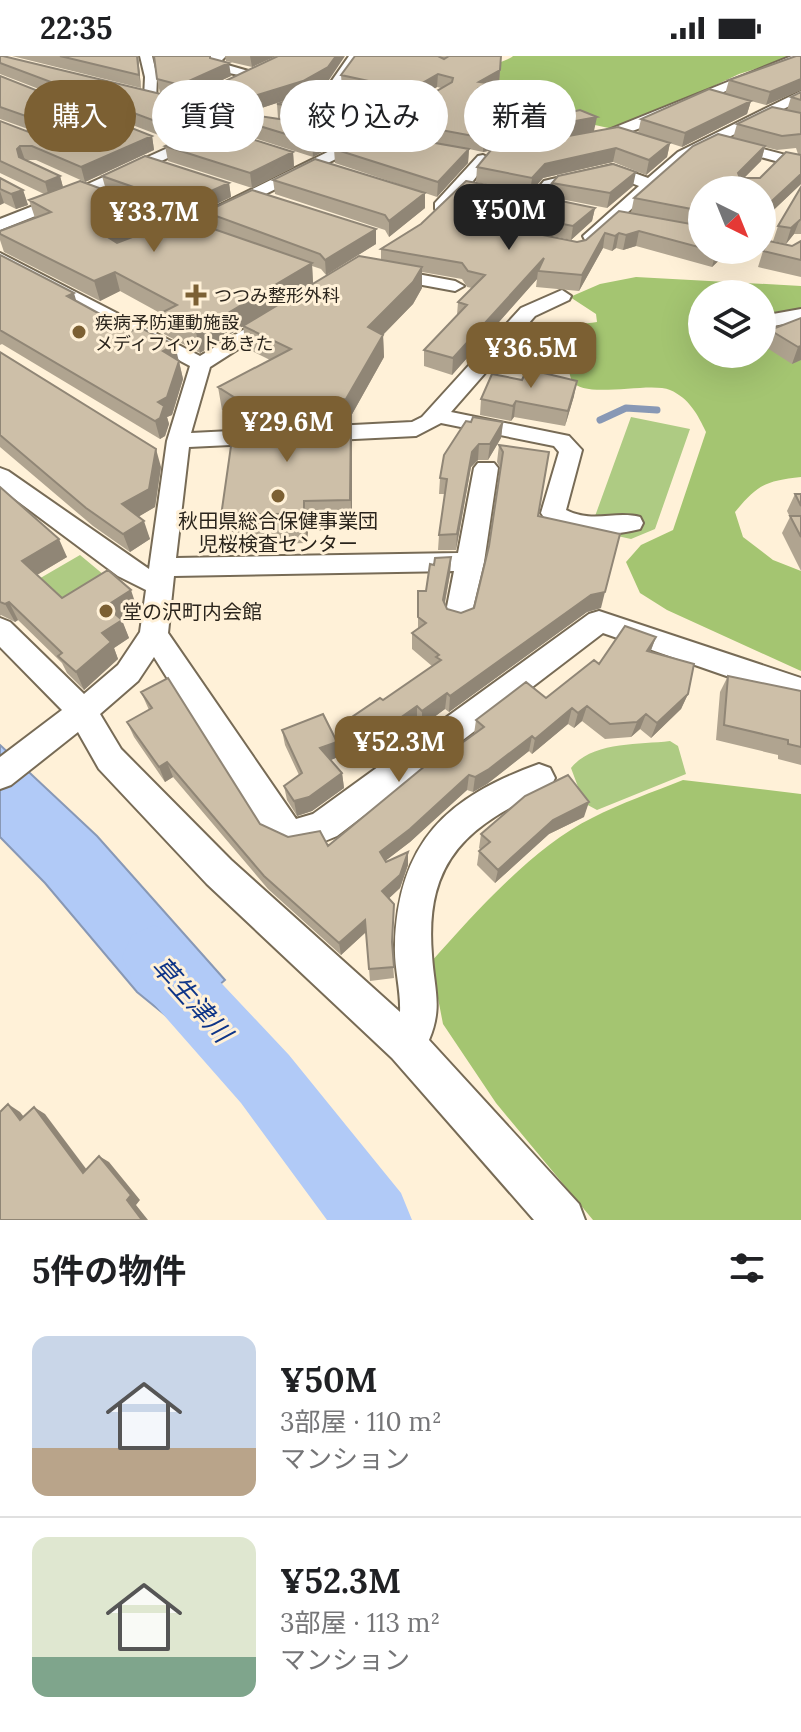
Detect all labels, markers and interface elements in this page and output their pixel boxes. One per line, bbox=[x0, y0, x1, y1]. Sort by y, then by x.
text: 22:35 bbox=[40, 9, 112, 47]
chip: 購入 bbox=[24, 80, 136, 152]
chip: 賃貸 bbox=[152, 80, 264, 152]
chip: 絞り込み bbox=[280, 80, 448, 152]
chip: 新着 bbox=[464, 80, 576, 152]
north arrow bbox=[688, 176, 776, 264]
map controls bbox=[688, 176, 776, 368]
pin: ¥50M bbox=[462, 184, 556, 252]
pin: ¥33.7M bbox=[89, 186, 219, 254]
text: ¥50M bbox=[472, 193, 546, 226]
text: ¥33.7M bbox=[109, 195, 199, 228]
button: layers bbox=[688, 280, 776, 368]
marker: つつみ整形外科 bbox=[185, 284, 207, 306]
place label: つつみ整形外科 bbox=[214, 284, 340, 307]
place label: 疾病予防運動施設 メディフィットあきた bbox=[95, 311, 273, 355]
pin: ¥36.5M bbox=[466, 322, 596, 390]
marker: 疾病予防運動施設 メディフィットあきた bbox=[70, 323, 88, 341]
text: ¥36.5M bbox=[484, 331, 578, 364]
pin: ¥29.6M bbox=[222, 396, 352, 464]
text: ¥29.6M bbox=[240, 405, 334, 438]
marker: 秋田県総合保健事業団 児桜検査センター bbox=[269, 487, 287, 505]
place label: 秋田県総合保健事業団 児桜検査センター bbox=[178, 508, 378, 556]
place label: 堂の沢町内会館 bbox=[122, 599, 262, 624]
marker: 堂の沢町内会館 bbox=[97, 602, 115, 620]
pin: ¥52.3M bbox=[334, 716, 464, 784]
text: ¥52.3M bbox=[353, 725, 445, 758]
water label: 草生津川 bbox=[145, 949, 241, 1051]
icon: filters bbox=[725, 1246, 769, 1290]
text: 5件の物件 bbox=[32, 1249, 186, 1292]
text: ¥50M bbox=[280, 1358, 378, 1401]
icon: home bbox=[96, 1368, 192, 1464]
text: 3部屋 · 110 m² bbox=[280, 1405, 442, 1438]
text: マンション bbox=[280, 1442, 410, 1475]
text: ¥52.3M bbox=[280, 1559, 401, 1602]
icon: home bbox=[96, 1569, 192, 1665]
text: 3部屋 · 113 m² bbox=[280, 1606, 440, 1639]
text: マンション bbox=[280, 1643, 410, 1676]

